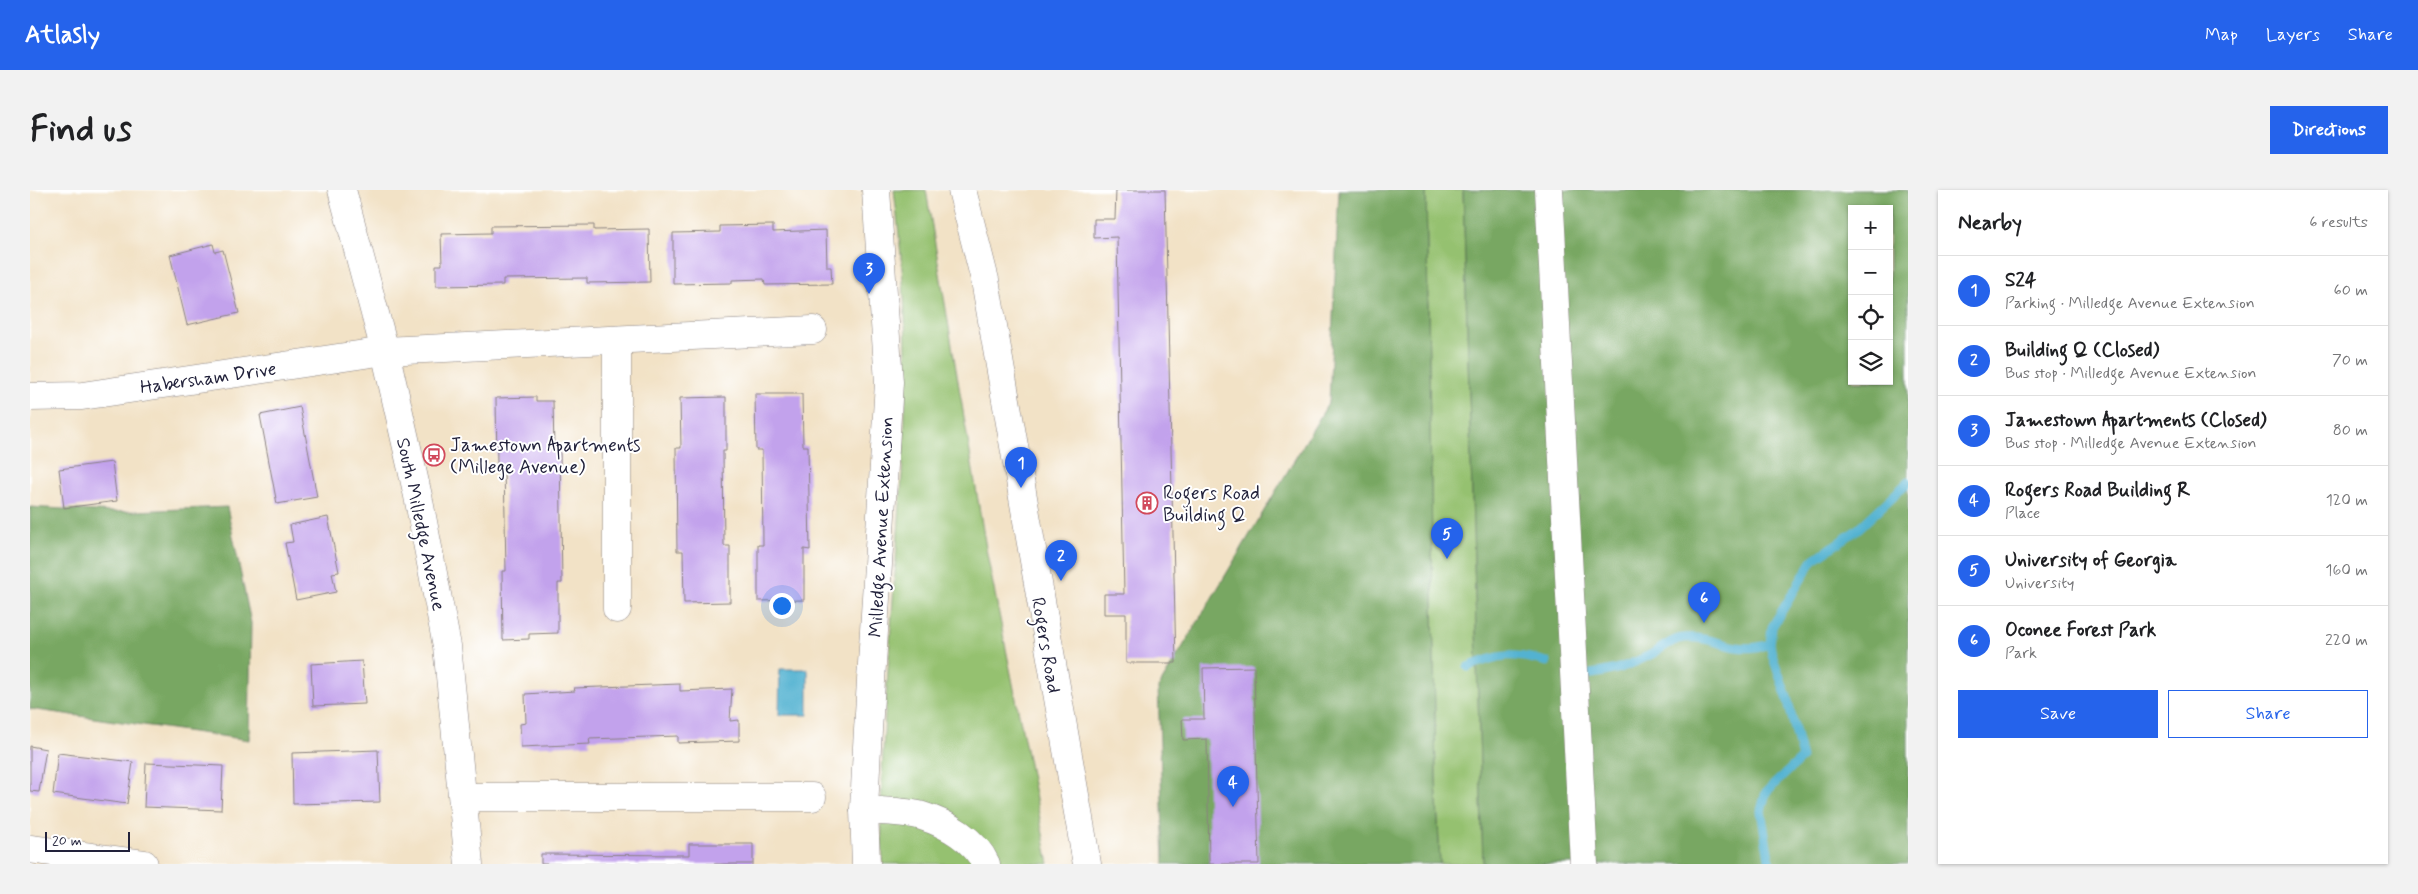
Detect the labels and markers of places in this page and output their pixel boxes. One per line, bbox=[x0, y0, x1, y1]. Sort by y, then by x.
pin: 3 bbox=[853, 253, 885, 294]
place label: Jamestown Apartments (Millege Avenue) bbox=[450, 433, 641, 481]
bus stop icon: Jamestown Apartments (Millege Avenue) bbox=[422, 443, 446, 467]
pin: 1 bbox=[1005, 447, 1037, 488]
place label: Rogers Road Building Q bbox=[1163, 481, 1260, 531]
building icon: Rogers Road Building Q bbox=[1135, 491, 1159, 515]
pin: 5 bbox=[1431, 518, 1463, 559]
pin: 2 bbox=[1045, 540, 1077, 581]
pin: 6 bbox=[1688, 582, 1720, 623]
pin: 4 bbox=[1217, 766, 1249, 807]

